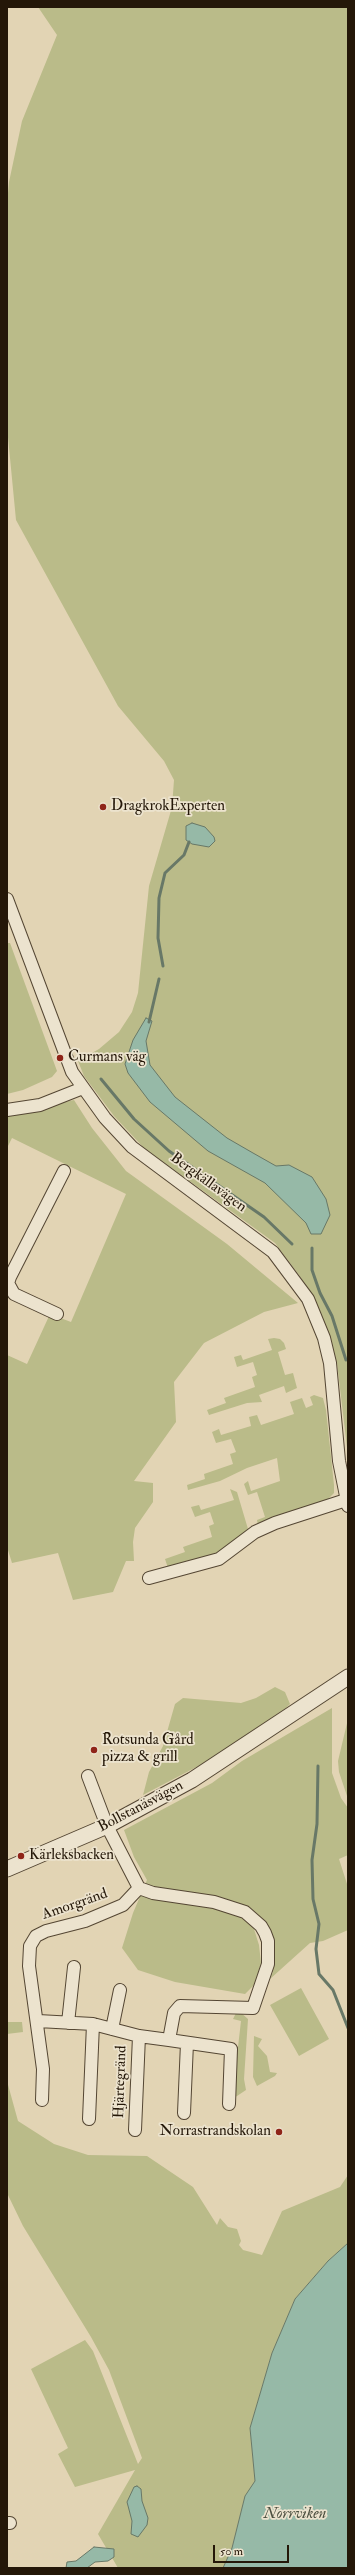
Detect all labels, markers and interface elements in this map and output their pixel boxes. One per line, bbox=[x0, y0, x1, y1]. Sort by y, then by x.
place label: DragkrokExperten bbox=[111, 798, 225, 816]
marker: DragkrokExperten bbox=[98, 802, 108, 812]
place label: Curmans väg bbox=[68, 1049, 146, 1067]
marker: Curmans väg bbox=[55, 1053, 65, 1063]
street label: Bergkällavägen bbox=[166, 1149, 250, 1217]
place label: Rotsunda Gård pizza & grill bbox=[102, 1732, 194, 1767]
marker: Rotsunda Gård pizza & grill bbox=[89, 1745, 99, 1755]
street label: Bollstanäsvägen bbox=[95, 1777, 187, 1837]
place label: Kärleksbacken bbox=[29, 1847, 114, 1865]
marker: Kärleksbacken bbox=[16, 1851, 26, 1861]
street label: Amorgränd bbox=[40, 1885, 110, 1925]
street label: Hjärtegränd bbox=[111, 2045, 131, 2119]
place label: Norrastrandskolan bbox=[160, 2123, 271, 2141]
marker: Norrastrandskolan bbox=[274, 2127, 284, 2137]
water label: Norrviken bbox=[264, 2505, 326, 2525]
scale bar bbox=[215, 2537, 291, 2563]
text: 50 m bbox=[220, 2544, 243, 2559]

